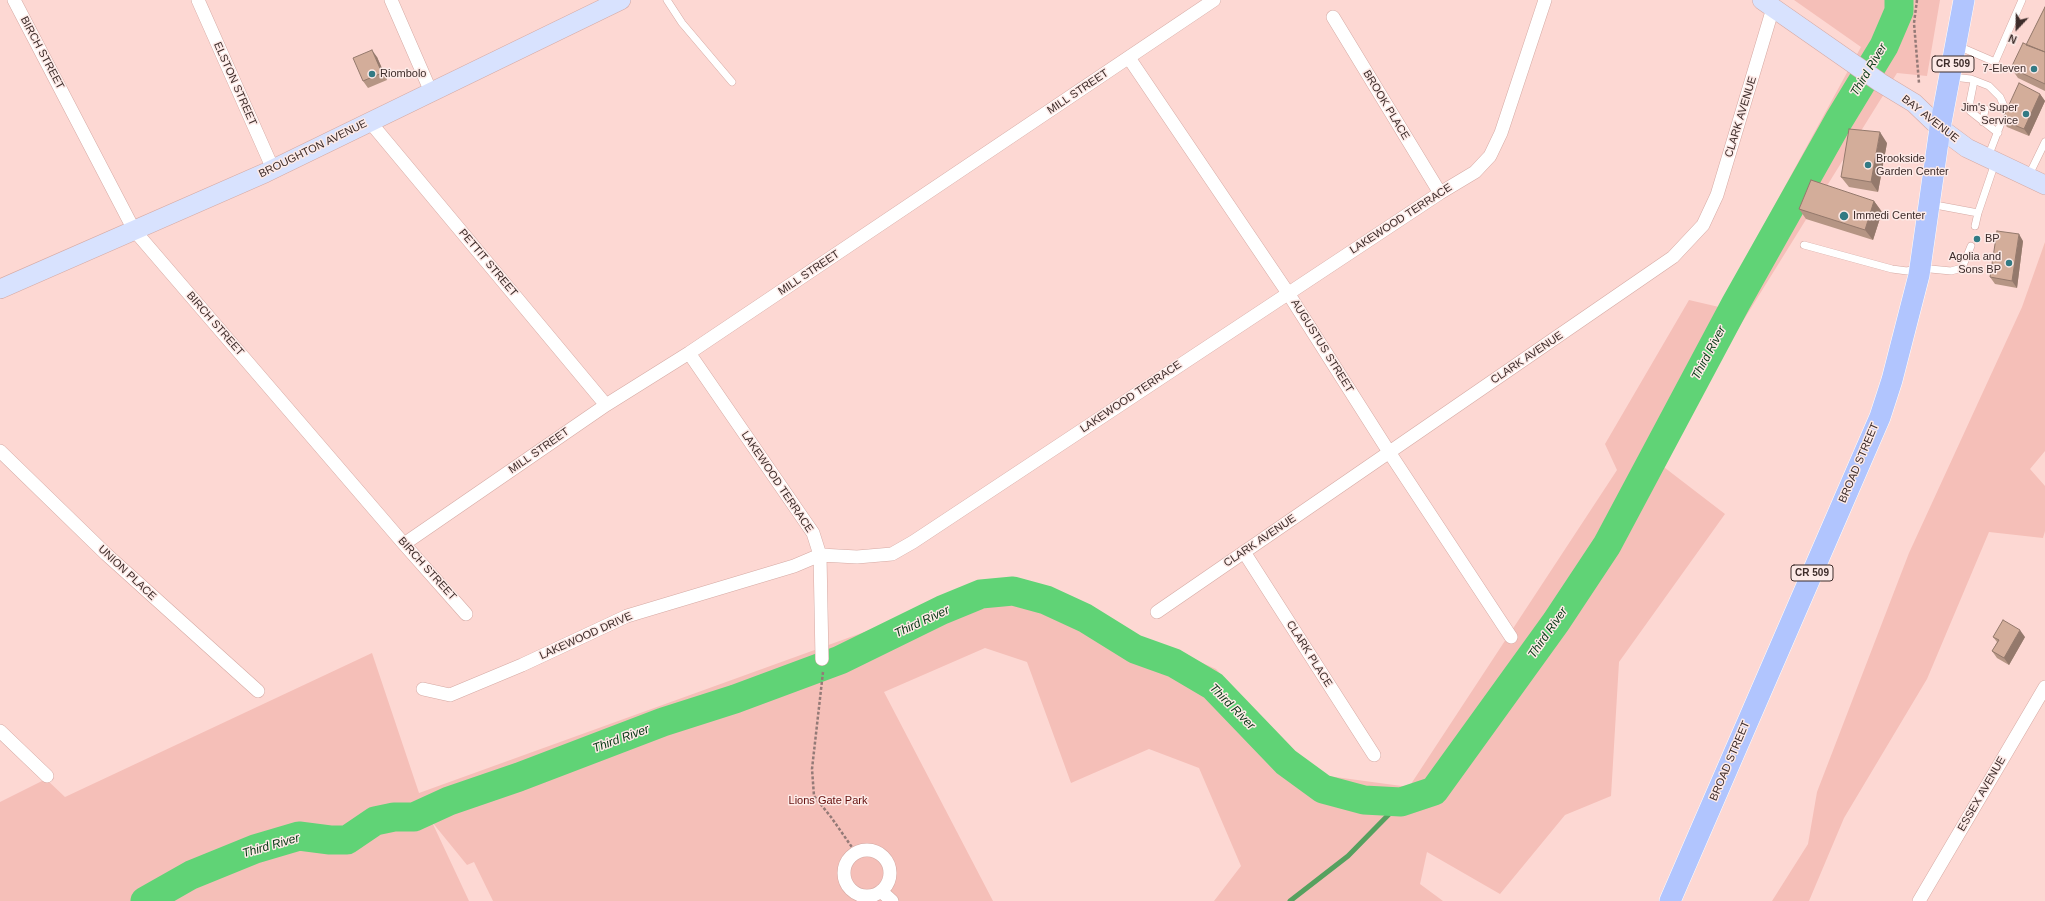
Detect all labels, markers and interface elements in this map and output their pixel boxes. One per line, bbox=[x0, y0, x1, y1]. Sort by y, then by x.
north arrow bbox=[1997, 8, 2037, 48]
street label: BIRCH STREET bbox=[17, 14, 67, 92]
text: N bbox=[2007, 32, 2018, 46]
street label: ELSTON STREET bbox=[211, 40, 259, 128]
water label: Third River bbox=[1848, 41, 1890, 99]
road number: CR 509 bbox=[1932, 56, 1974, 72]
place label: 7-Eleven bbox=[1983, 62, 2026, 76]
marker: 7-Eleven bbox=[2029, 64, 2039, 74]
place label: Riombolo bbox=[380, 67, 426, 81]
street label: MILL STREET bbox=[1045, 67, 1111, 117]
street label: BROOK PLACE bbox=[1360, 68, 1412, 142]
marker: Riombolo bbox=[367, 69, 377, 79]
street label: CLARK AVENUE bbox=[1722, 75, 1760, 159]
street label: BAY AVENUE bbox=[1899, 93, 1961, 145]
place label: Jim's Super Service bbox=[1961, 101, 2018, 127]
marker: Jim's Super Service bbox=[2021, 109, 2031, 119]
street label: BROUGHTON AVENUE bbox=[257, 117, 369, 181]
place label: Brookside Garden Center bbox=[1876, 152, 1949, 178]
marker: Brookside Garden Center bbox=[1863, 160, 1873, 170]
street label: LAKEWOOD TERRACE bbox=[1347, 181, 1455, 257]
place label: Immedi Center bbox=[1853, 209, 1925, 223]
marker: Immedi Center bbox=[1838, 210, 1850, 222]
street label: PETTIT STREET bbox=[456, 226, 520, 300]
place label: BP bbox=[1985, 232, 2000, 246]
marker: BP bbox=[1972, 234, 1982, 244]
street label: MILL STREET bbox=[776, 248, 842, 298]
place label: Agolia and Sons BP bbox=[1949, 250, 2001, 276]
marker: Agolia and Sons BP bbox=[2004, 258, 2014, 268]
street label: BIRCH STREET bbox=[184, 289, 246, 359]
street label: AUGUSTUS STREET bbox=[1288, 297, 1356, 395]
water label: Third River bbox=[1689, 324, 1729, 382]
street label: CLARK AVENUE bbox=[1488, 329, 1566, 387]
street label: LAKEWOOD TERRACE bbox=[1078, 358, 1184, 436]
street label: BROAD STREET bbox=[1836, 421, 1882, 505]
street label: MILL STREET bbox=[506, 425, 572, 477]
street label: LAKEWOOD TERRACE bbox=[738, 429, 816, 535]
street label: CLARK AVENUE bbox=[1221, 512, 1299, 570]
street label: BIRCH STREET bbox=[395, 535, 459, 603]
street label: UNION PLACE bbox=[95, 543, 159, 603]
road number: CR 509 bbox=[1791, 565, 1833, 581]
water label: Third River bbox=[892, 603, 952, 641]
water label: Third River bbox=[1525, 605, 1571, 661]
street label: LAKEWOOD DRIVE bbox=[538, 610, 634, 662]
street label: CLARK PLACE bbox=[1283, 618, 1335, 690]
water label: Third River bbox=[1206, 681, 1258, 733]
street label: BROAD STREET bbox=[1707, 719, 1753, 803]
water label: Third River bbox=[591, 722, 651, 756]
street label: ESSEX AVENUE bbox=[1955, 754, 2009, 834]
park label: Lions Gate Park bbox=[789, 794, 867, 808]
water label: Third River bbox=[241, 831, 301, 861]

